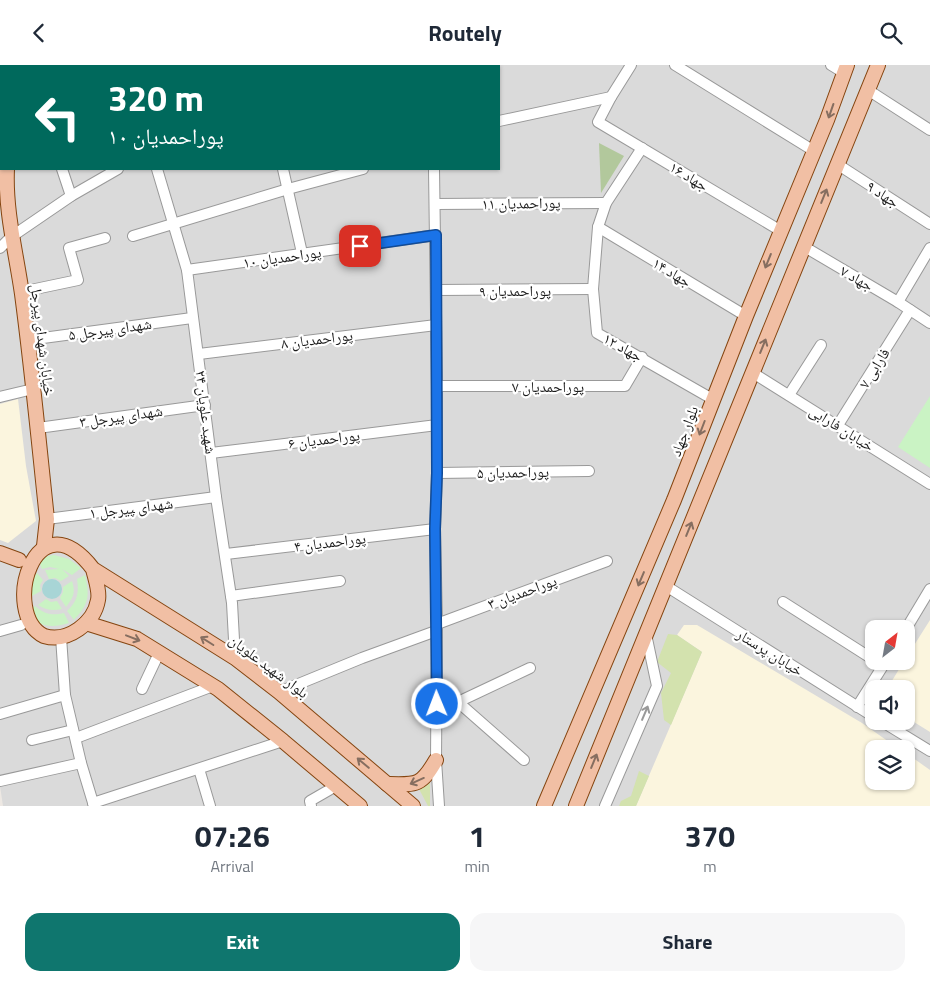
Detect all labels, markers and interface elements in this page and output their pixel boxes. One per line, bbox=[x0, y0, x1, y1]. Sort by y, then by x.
text: Routely bbox=[428, 16, 502, 50]
icon: back bbox=[25, 19, 53, 47]
icon: search bbox=[877, 19, 905, 47]
text: 320 m bbox=[108, 71, 204, 125]
icon: left bbox=[25, 85, 90, 150]
one-way arrow bbox=[826, 103, 835, 118]
text: پوراحمدیان ۱۰ bbox=[108, 119, 224, 153]
street label: جهاد ۱۶ bbox=[665, 155, 713, 197]
street label: جهاد ۹ bbox=[862, 175, 904, 214]
one-way arrow bbox=[819, 189, 829, 204]
street label: پوراحمدیان ۱۱ bbox=[481, 191, 561, 215]
pin bbox=[339, 225, 381, 267]
icon: arrive bbox=[346, 232, 374, 260]
street label: پوراحمدیان ۱۰ bbox=[241, 240, 323, 274]
street label: جهاد ۱۴ bbox=[648, 251, 696, 293]
one-way arrow bbox=[763, 253, 773, 268]
street label: جهاد ۷ bbox=[836, 259, 878, 297]
street label: پوراحمدیان ۹ bbox=[479, 279, 551, 302]
street label: خیابان شهدای پیرجل bbox=[25, 283, 61, 398]
street label: شهدای پیرجل ۵ bbox=[67, 312, 153, 346]
street label: پوراحمدیان ۸ bbox=[280, 323, 354, 355]
street label: جهاد ۱۲ bbox=[599, 327, 647, 367]
one-way arrow bbox=[759, 339, 768, 355]
street label: فارابی ۷ bbox=[853, 343, 895, 393]
street label: شهید علویان ۲۴ bbox=[189, 369, 223, 455]
street label: پوراحمدیان ۷ bbox=[512, 375, 584, 398]
street label: شهدای پیرجل ۳ bbox=[78, 399, 164, 433]
street label: خیابان فارابی bbox=[805, 399, 879, 457]
street label: بلوار جهاد bbox=[664, 402, 704, 460]
one-way arrow bbox=[697, 420, 707, 435]
street label: پوراحمدیان ۶ bbox=[287, 423, 361, 455]
street label: پوراحمدیان ۵ bbox=[477, 460, 549, 484]
street label: شهدای ‍‍‍‍‍‍پیرجل ۱ bbox=[88, 491, 174, 525]
one-way arrow bbox=[684, 522, 694, 537]
street label: پوراحمدیان ۴ bbox=[293, 526, 367, 558]
street label: پوراحمدیان ۳ bbox=[484, 569, 560, 615]
one-way arrow bbox=[636, 571, 645, 586]
north arrow bbox=[865, 620, 915, 670]
map controls bbox=[865, 620, 915, 790]
street label: خیابان پرستار bbox=[731, 622, 808, 682]
street label: بلوار شهید علویان bbox=[224, 628, 314, 704]
one-way arrow bbox=[125, 634, 140, 644]
one-way arrow bbox=[201, 636, 215, 646]
position arrow bbox=[410, 677, 462, 729]
button: sound bbox=[865, 680, 915, 730]
one-way arrow bbox=[641, 706, 651, 721]
button: layers bbox=[865, 740, 915, 790]
one-way arrow bbox=[590, 754, 599, 769]
one-way arrow bbox=[356, 757, 369, 768]
one-way arrow bbox=[410, 777, 425, 787]
text: 07:26 bbox=[195, 813, 270, 859]
text: 1 bbox=[469, 813, 486, 859]
text: 370 bbox=[685, 813, 735, 859]
text: Arrival bbox=[211, 854, 254, 878]
text: min bbox=[464, 854, 490, 878]
text: m bbox=[703, 854, 717, 878]
button: Exit bbox=[25, 913, 460, 971]
button: Share bbox=[470, 913, 905, 971]

